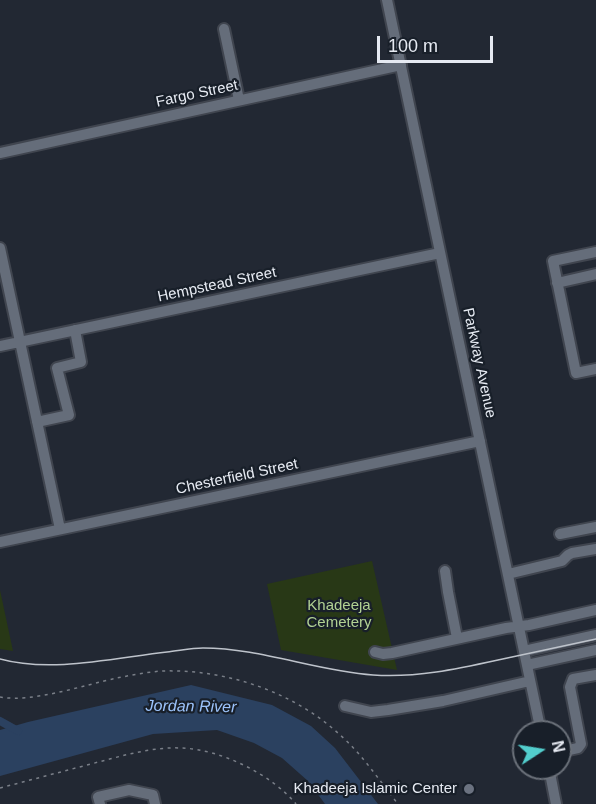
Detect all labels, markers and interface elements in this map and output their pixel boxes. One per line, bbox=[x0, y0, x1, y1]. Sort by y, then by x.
scale bar bbox=[380, 24, 496, 62]
text: 100 m bbox=[388, 36, 438, 56]
street label: Fargo Street bbox=[154, 77, 240, 111]
street label: Hempstead Street bbox=[156, 264, 278, 306]
street label: Parkway Avenue bbox=[459, 306, 499, 420]
street label: Chesterfield Street bbox=[174, 455, 300, 499]
park label: Khadeeja Cemetery bbox=[306, 597, 372, 632]
water label: Jordan River bbox=[145, 697, 237, 717]
north arrow bbox=[512, 720, 572, 780]
text: N bbox=[549, 739, 568, 754]
place label: Khadeeja Islamic Center bbox=[294, 780, 457, 798]
marker: Khadeeja Islamic Center bbox=[462, 782, 476, 796]

